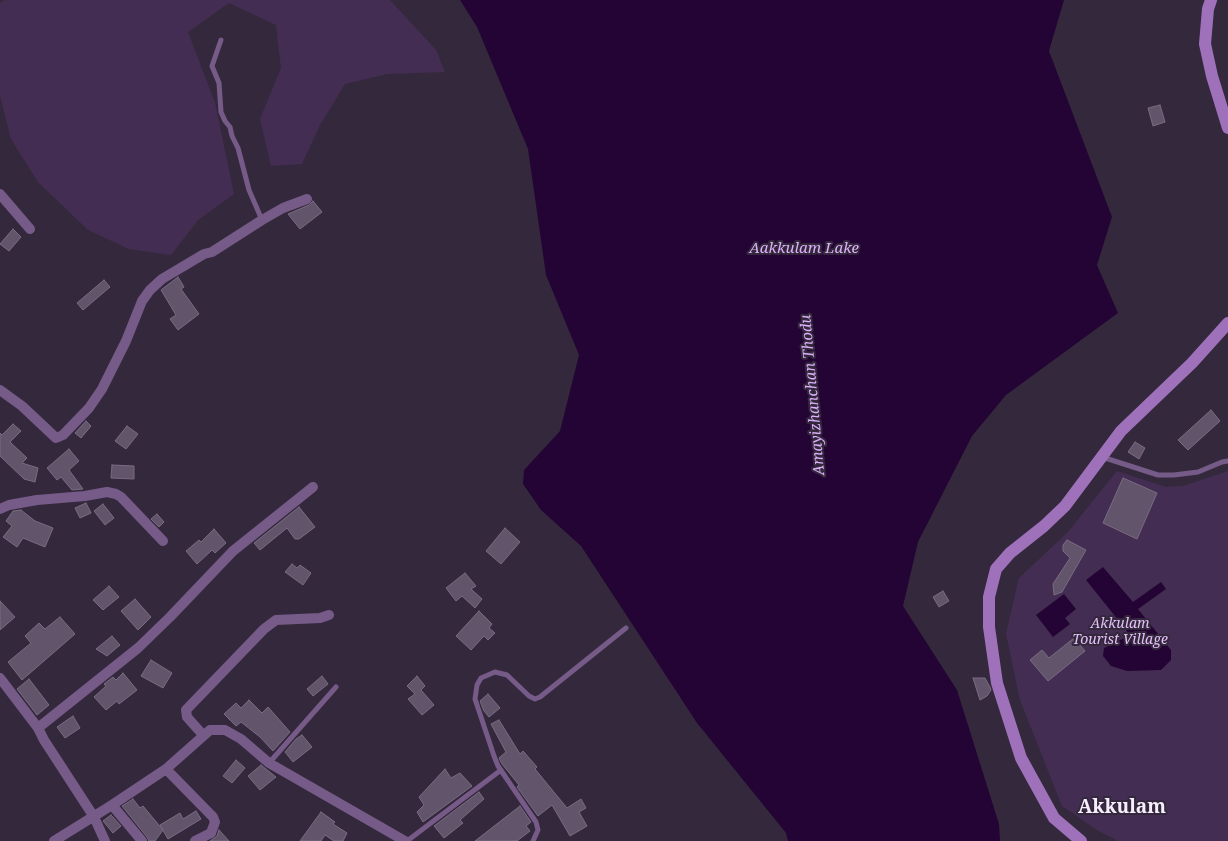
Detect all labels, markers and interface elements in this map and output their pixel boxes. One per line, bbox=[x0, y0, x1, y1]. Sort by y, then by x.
water label: Aakkulam Lake bbox=[749, 240, 859, 258]
water label: Amayizhanchan Thodu bbox=[797, 314, 829, 476]
park label: Akkulam Tourist Village bbox=[1072, 616, 1168, 648]
district label: Akkulam bbox=[1078, 797, 1166, 819]

